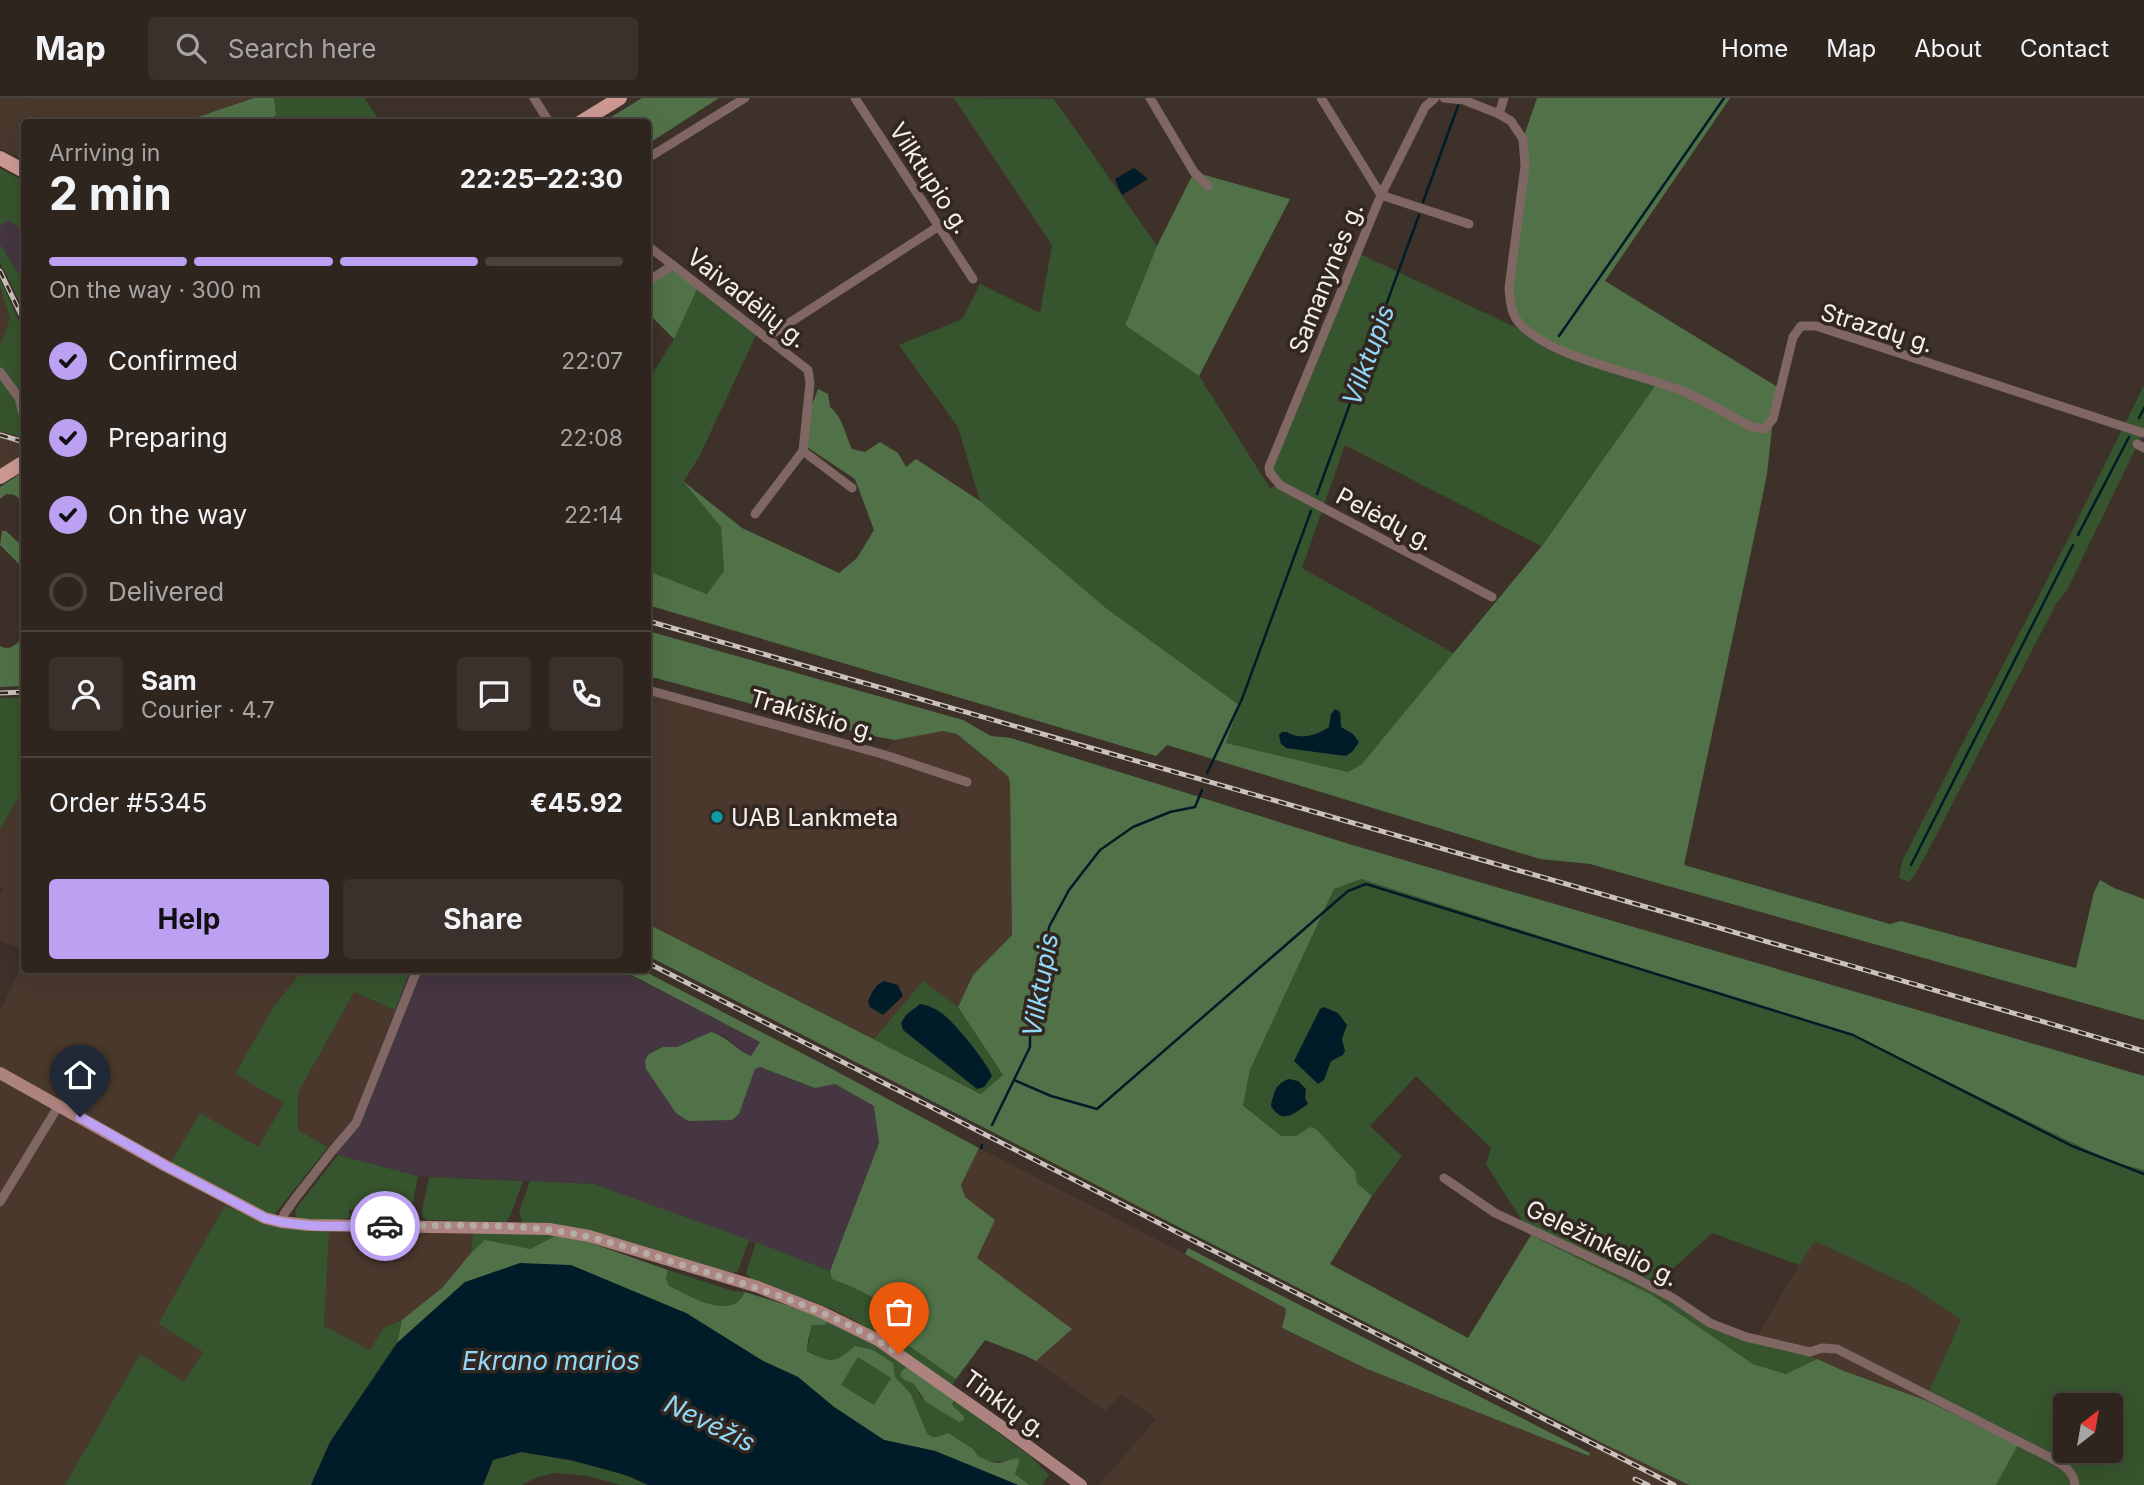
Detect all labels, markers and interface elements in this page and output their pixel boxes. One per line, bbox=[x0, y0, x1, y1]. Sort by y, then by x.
search box bbox=[148, 17, 638, 80]
text: Map bbox=[35, 28, 106, 68]
icon: search bbox=[172, 29, 210, 67]
text: Search here bbox=[228, 33, 376, 64]
text: Home bbox=[1721, 34, 1788, 63]
text: Map bbox=[1826, 34, 1876, 63]
text: About bbox=[1914, 34, 1982, 63]
text: Contact bbox=[2020, 34, 2109, 63]
street label: Vilktupio g. bbox=[883, 117, 977, 239]
text: Arriving in bbox=[49, 139, 160, 167]
text: 22:25–22:30 bbox=[460, 163, 623, 194]
text: 2 min bbox=[49, 165, 172, 221]
street label: Samanynės g. bbox=[1283, 198, 1369, 358]
street label: Vaivadėlių g. bbox=[681, 242, 813, 354]
text: On the way · 300 m bbox=[49, 276, 261, 304]
street label: Strazdų g. bbox=[1817, 297, 1937, 359]
water label: Vilktupis bbox=[1336, 301, 1400, 409]
icon: check bbox=[49, 342, 87, 380]
text: Confirmed bbox=[108, 345, 238, 376]
text: 22:07 bbox=[561, 347, 623, 375]
icon: check bbox=[49, 419, 87, 457]
text: Preparing bbox=[108, 422, 228, 453]
text: 22:08 bbox=[560, 424, 623, 452]
street label: Pelėdų g. bbox=[1331, 481, 1439, 557]
icon: check bbox=[49, 496, 87, 534]
text: On the way bbox=[108, 499, 247, 530]
text: 22:14 bbox=[564, 501, 623, 529]
text: Delivered bbox=[108, 576, 224, 607]
button: person bbox=[49, 657, 123, 731]
button: chat bbox=[457, 657, 531, 731]
button: phone bbox=[549, 657, 623, 731]
text: Sam bbox=[141, 665, 197, 696]
street label: Trakiškio g. bbox=[746, 683, 880, 747]
text: Courier · 4.7 bbox=[141, 696, 275, 724]
text: Order #5345 bbox=[49, 787, 207, 818]
text: €45.92 bbox=[530, 787, 623, 818]
place label: UAB Lankmeta bbox=[731, 803, 898, 832]
marker: UAB Lankmeta bbox=[709, 809, 725, 825]
button: Help bbox=[49, 879, 329, 959]
button: Share bbox=[343, 879, 623, 959]
water label: Vilktupis bbox=[1016, 931, 1064, 1039]
pin bbox=[50, 1045, 110, 1117]
icon: home bbox=[61, 1056, 99, 1094]
courier bbox=[350, 1191, 420, 1261]
street label: Geležinkelio g. bbox=[1521, 1194, 1683, 1292]
icon: car bbox=[366, 1207, 404, 1245]
pin bbox=[869, 1282, 929, 1354]
icon: bag bbox=[880, 1293, 918, 1331]
water label: Ekrano marios bbox=[462, 1345, 640, 1376]
street label: Tinklų g. bbox=[957, 1364, 1053, 1444]
water label: Nevėžis bbox=[660, 1388, 760, 1458]
north arrow bbox=[2053, 1393, 2123, 1463]
map controls bbox=[2053, 1393, 2123, 1463]

